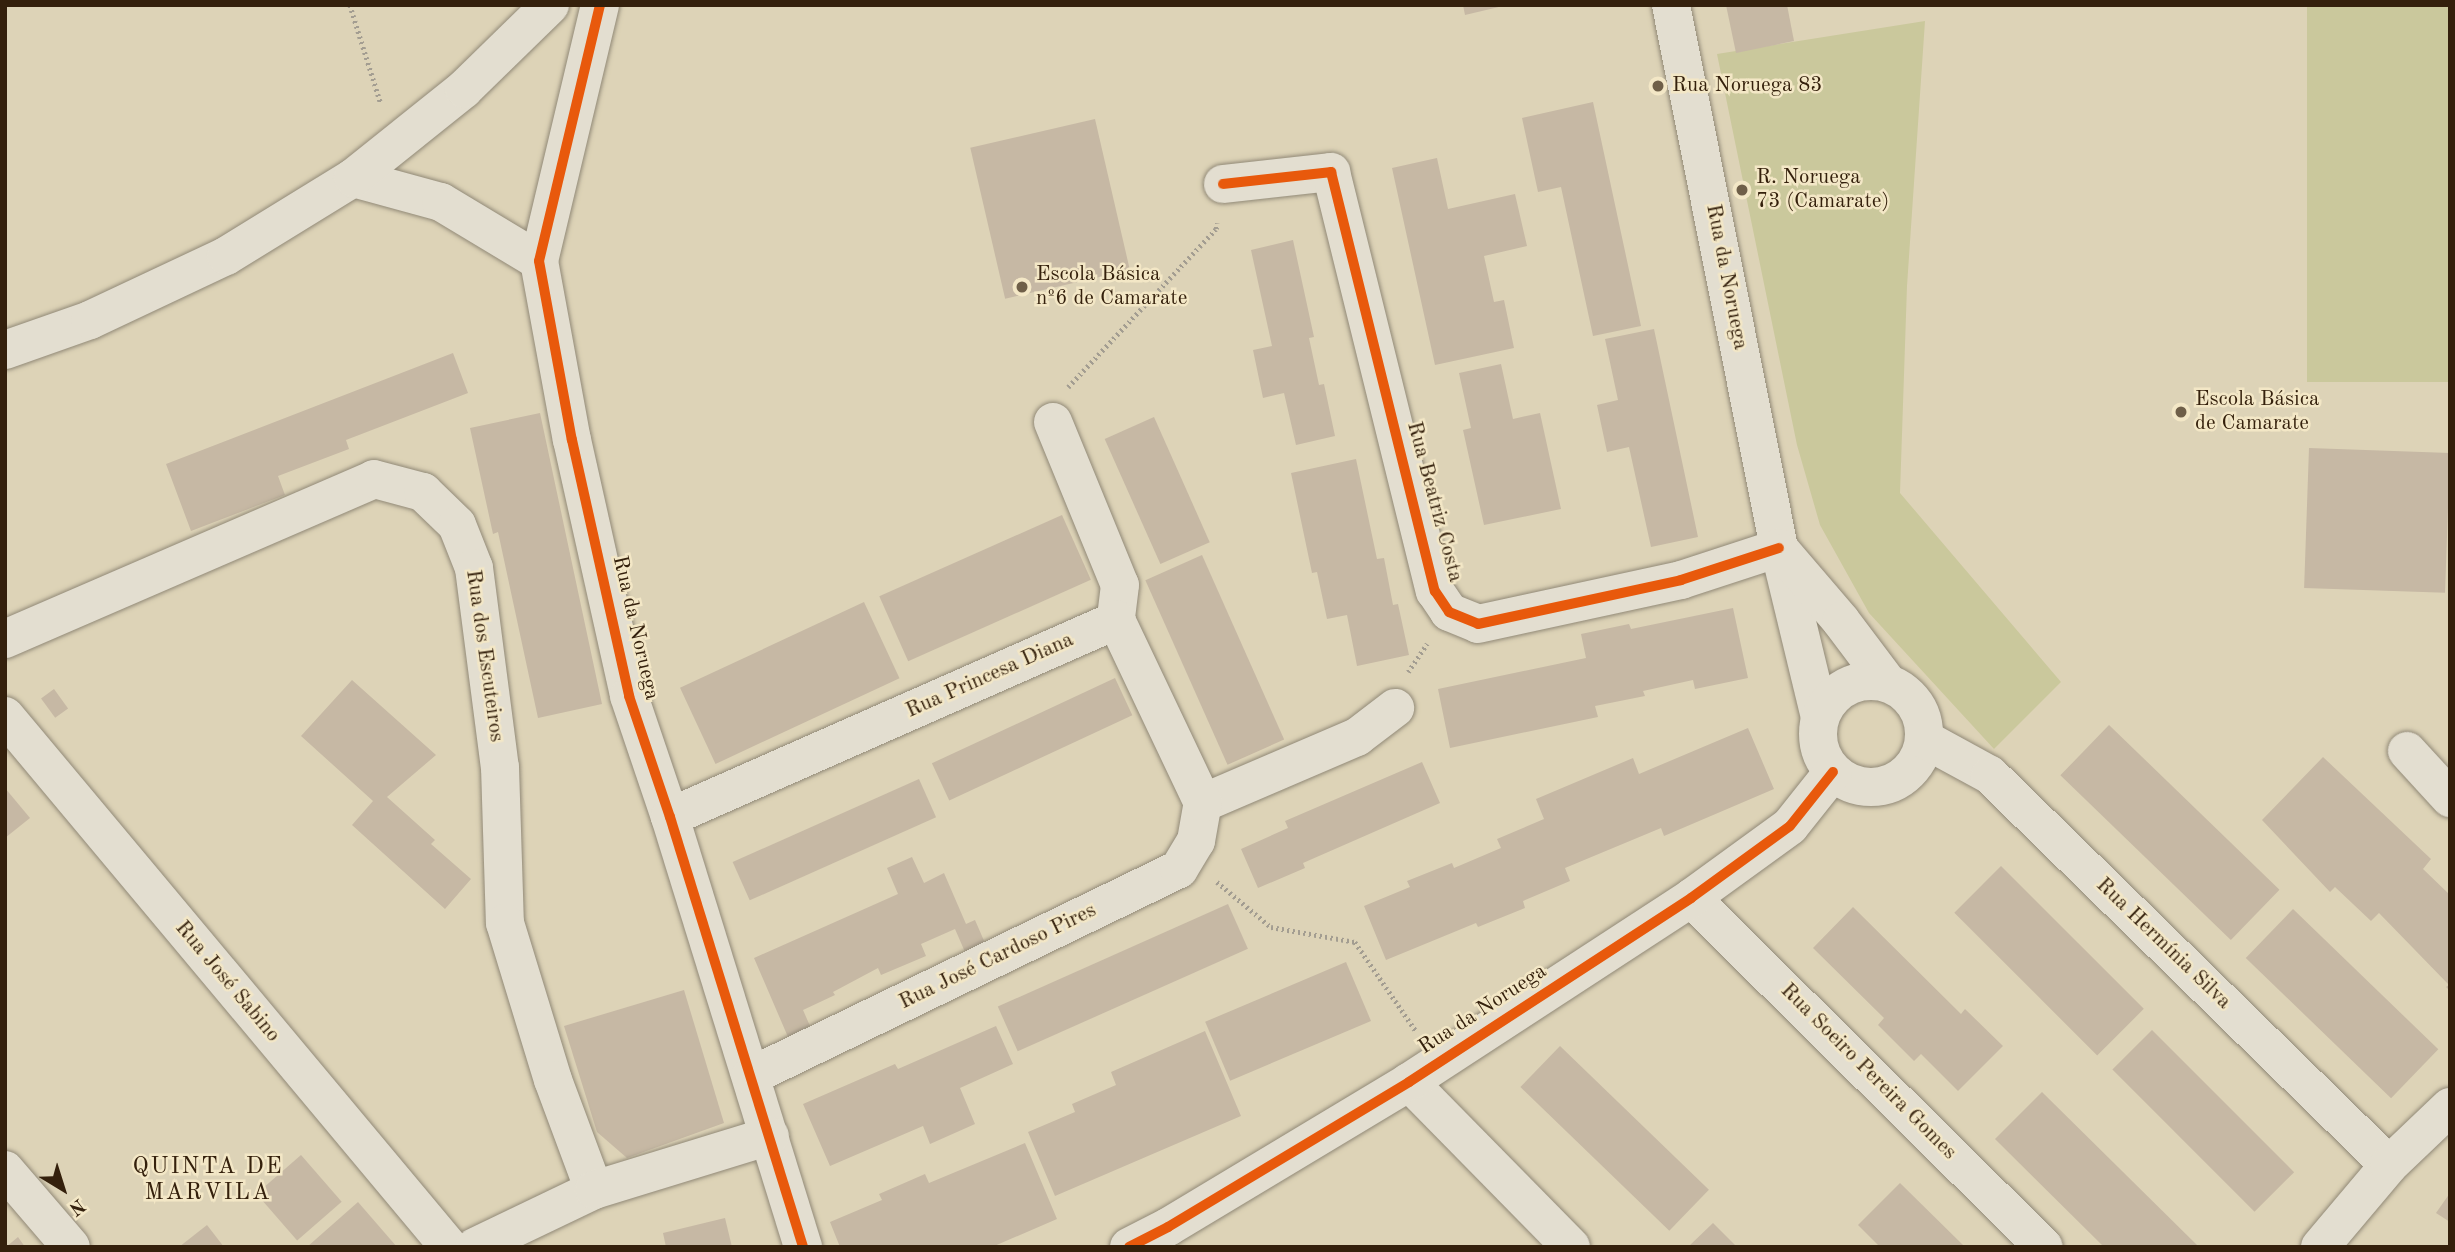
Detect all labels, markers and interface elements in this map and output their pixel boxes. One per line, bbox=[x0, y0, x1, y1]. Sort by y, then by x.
place label: Rua Noruega 83 bbox=[1672, 73, 1823, 99]
marker: Rua Noruega 83 bbox=[1650, 78, 1666, 94]
place label: R. Noruega 73 (Camarate) bbox=[1756, 165, 1889, 215]
marker: R. Noruega 73 (Camarate) bbox=[1734, 182, 1750, 198]
street label: Rua da Noruega bbox=[1700, 202, 1752, 352]
place label: Escola Básica nº6 de Camarate bbox=[1036, 262, 1187, 312]
marker: Escola Básica nº6 de Camarate bbox=[1014, 279, 1030, 295]
place label: Escola Básica de Camarate bbox=[2195, 387, 2319, 437]
marker: Escola Básica de Camarate bbox=[2173, 404, 2189, 420]
street label: Rua Beatriz Costa bbox=[1400, 419, 1468, 585]
street label: Rua da Noruega bbox=[606, 553, 664, 703]
street label: Rua dos Escuteiros bbox=[459, 568, 509, 744]
street label: Rua Princesa Diana bbox=[902, 628, 1078, 724]
street label: Rua Hermínia Silva bbox=[2090, 873, 2236, 1015]
street label: Rua José Cardoso Pires bbox=[895, 898, 1101, 1016]
street label: Rua José Sabino bbox=[169, 916, 285, 1048]
street label: Rua da Noruega bbox=[1414, 959, 1552, 1061]
street label: Rua Soeiro Pereira Gomes bbox=[1775, 979, 1961, 1165]
district label: QUINTA DE MARVILA bbox=[134, 1153, 282, 1207]
north arrow bbox=[28, 1154, 98, 1224]
text: N bbox=[65, 1194, 88, 1218]

